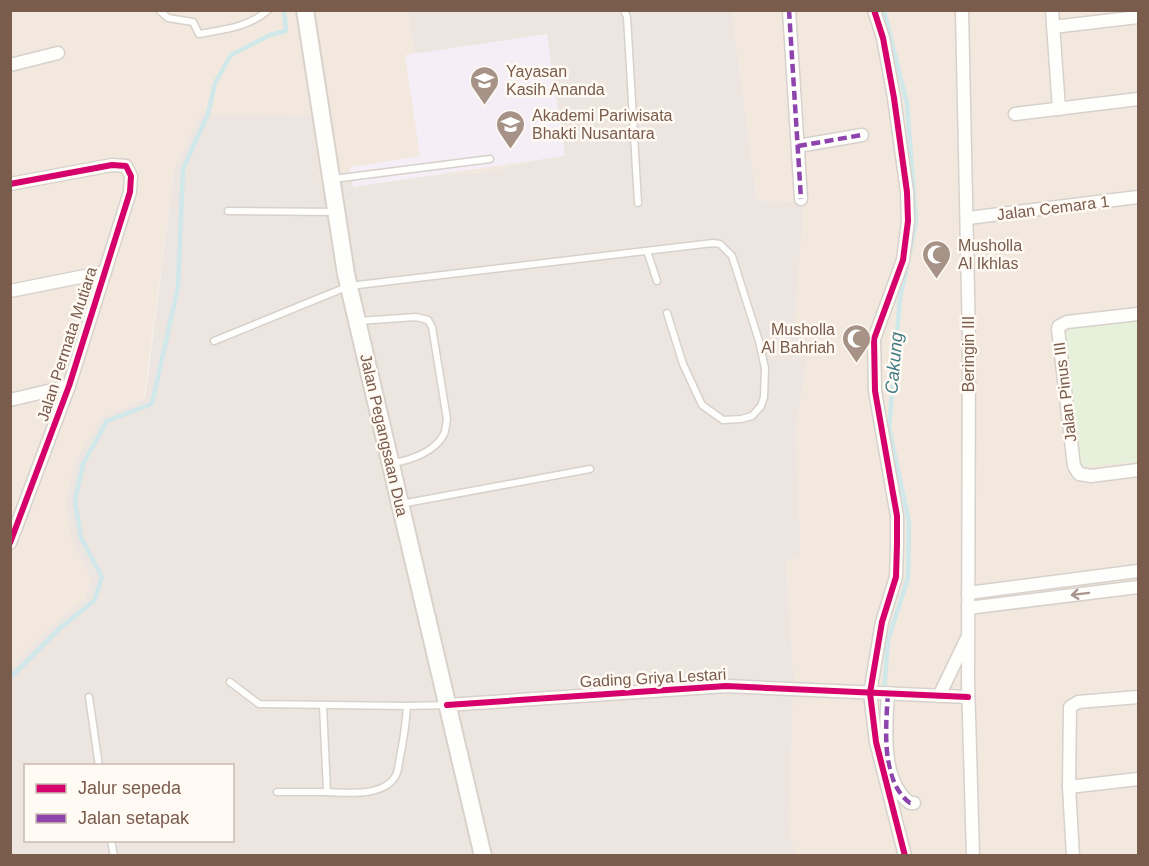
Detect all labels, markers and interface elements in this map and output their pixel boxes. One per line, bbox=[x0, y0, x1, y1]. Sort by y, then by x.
place label: Yayasan Kasih Ananda bbox=[506, 63, 605, 98]
school or university icon: Yayasan Kasih Ananda bbox=[469, 64, 501, 106]
place label: Akademi Pariwisata Bhakti Nusantara bbox=[532, 107, 673, 142]
school or university icon: Akademi Pariwisata Bhakti Nusantara bbox=[495, 108, 527, 150]
street label: Jalan Cemara 1 bbox=[996, 193, 1110, 223]
place label: Musholla Al Ikhlas bbox=[958, 237, 1022, 272]
mosque icon: Musholla Al Ikhlas bbox=[921, 238, 953, 280]
street label: Jalan Permata Mutiara bbox=[34, 265, 100, 423]
street label: Beringin III bbox=[960, 316, 977, 392]
place label: Musholla Al Bahriah bbox=[761, 321, 835, 356]
mosque icon: Musholla Al Bahriah bbox=[840, 322, 872, 364]
water label: Cakung bbox=[881, 331, 907, 395]
street label: Jalan Pinus III bbox=[1050, 341, 1080, 443]
street label: Jalan Pegangsaan Dua bbox=[357, 352, 411, 518]
one-way arrow bbox=[1071, 589, 1091, 600]
street label: Gading Griya Lestari bbox=[579, 666, 727, 690]
legend bbox=[24, 764, 234, 842]
text: Jalur sepeda bbox=[78, 778, 182, 798]
text: Jalan setapak bbox=[78, 808, 190, 828]

